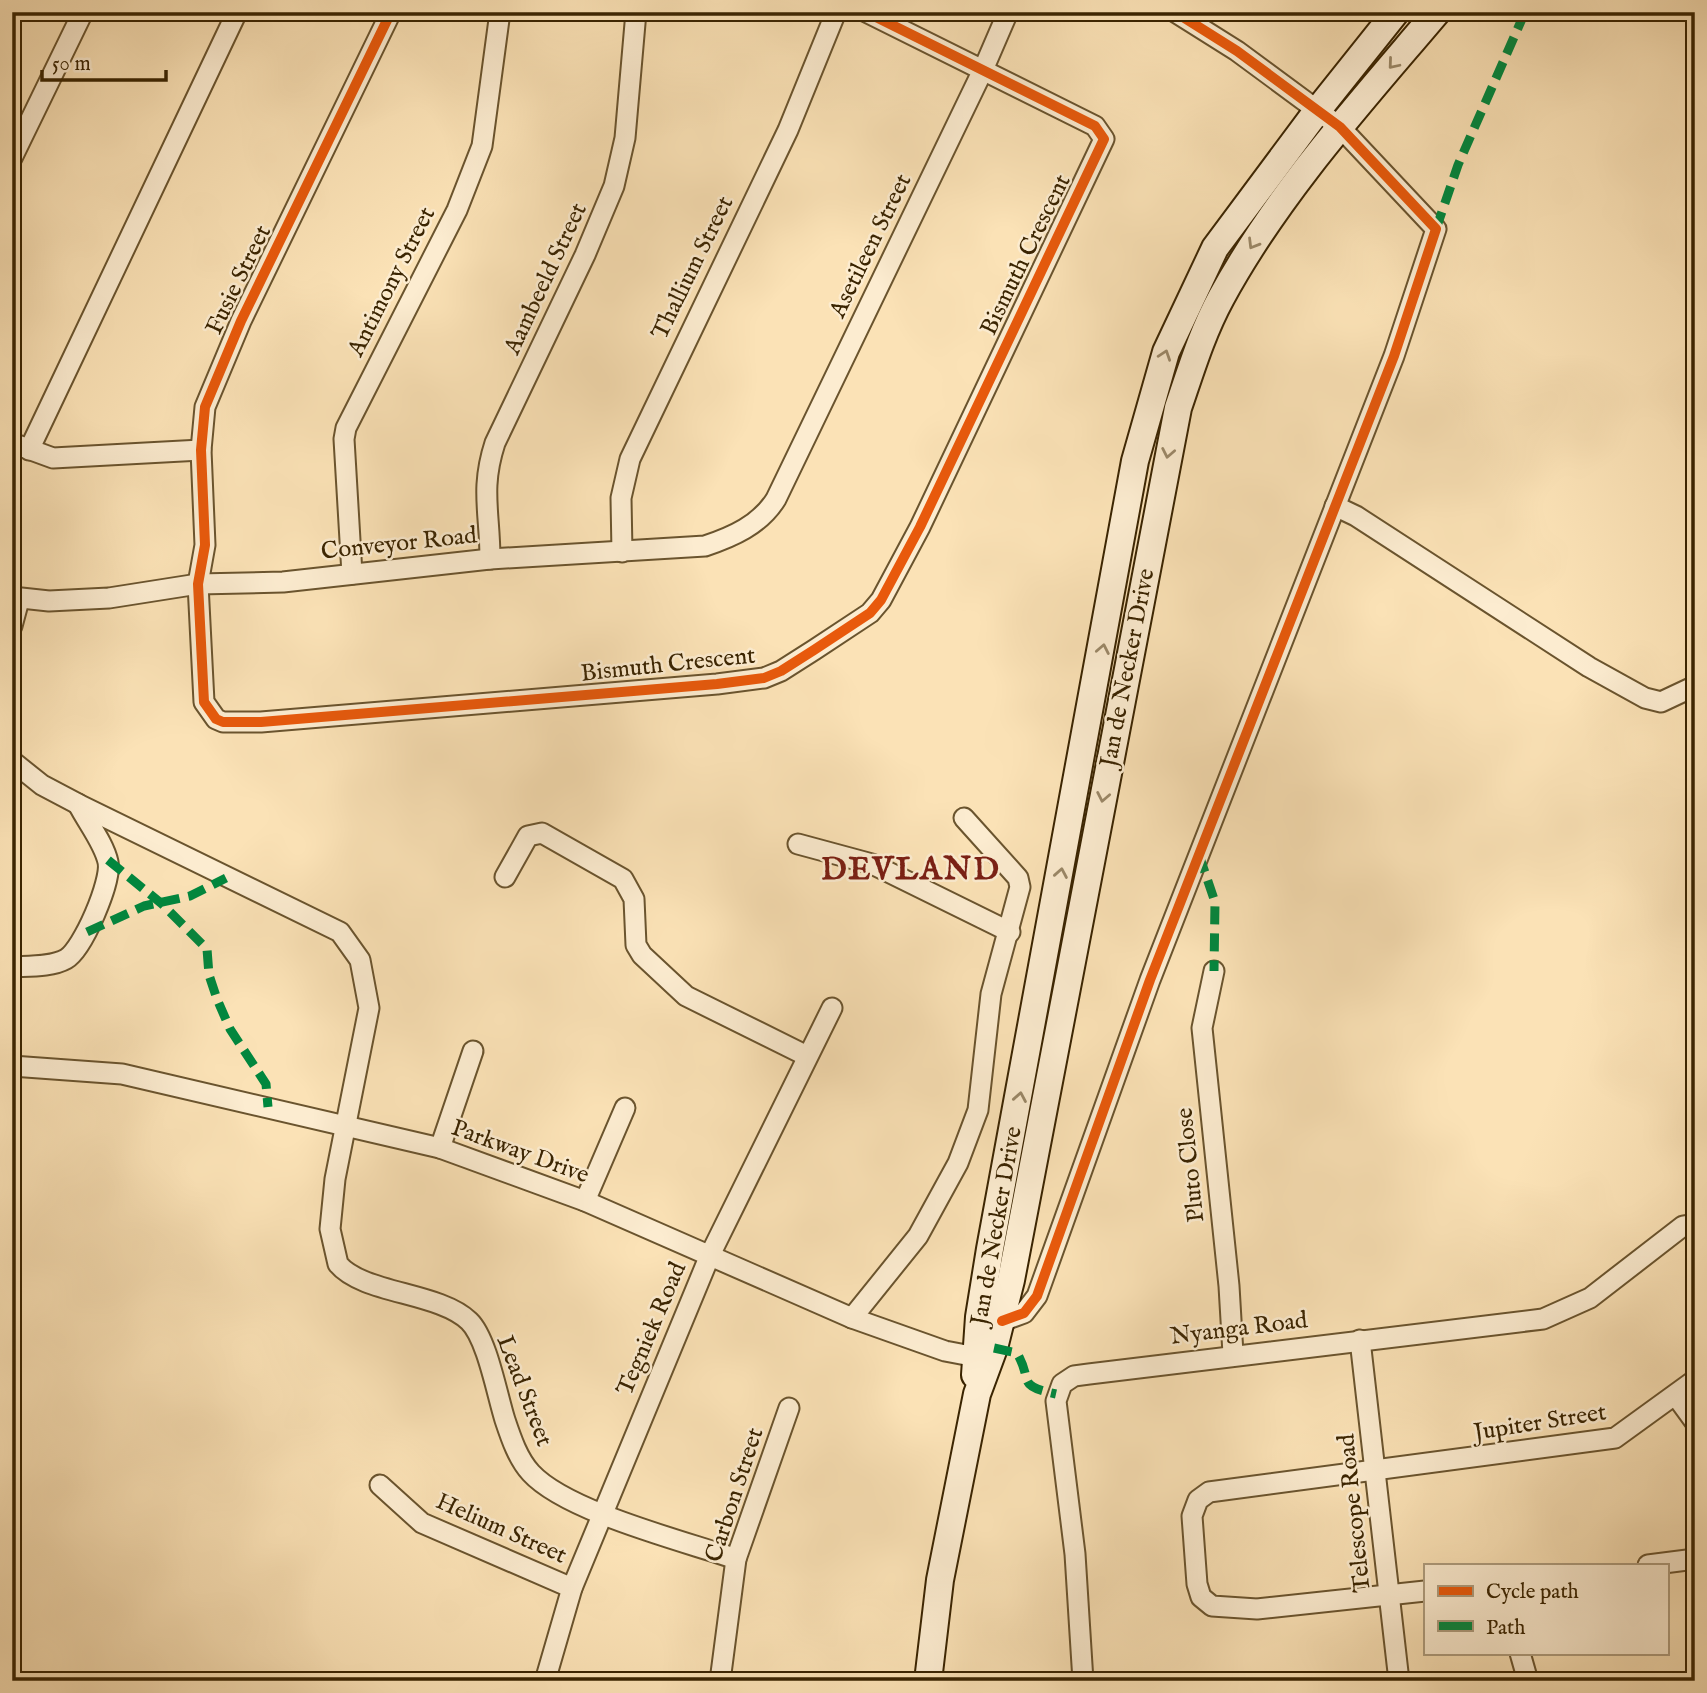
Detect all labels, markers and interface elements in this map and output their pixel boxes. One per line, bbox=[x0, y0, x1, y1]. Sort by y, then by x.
scale bar bbox=[42, 38, 166, 82]
text: 50 m bbox=[52, 51, 91, 78]
one-way arrow bbox=[1389, 56, 1401, 69]
street label: Asetileen Street bbox=[822, 169, 919, 324]
street label: Bismuth Crescent bbox=[974, 169, 1078, 341]
street label: Thallium Street bbox=[645, 191, 741, 345]
street label: Aambeeld Street bbox=[497, 198, 595, 361]
street label: Antimony Street bbox=[340, 202, 443, 363]
street label: Fusie Street bbox=[199, 220, 279, 340]
one-way arrow bbox=[1248, 236, 1261, 249]
one-way arrow bbox=[1157, 350, 1171, 362]
one-way arrow bbox=[1161, 447, 1176, 459]
street label: Conveyor Road bbox=[320, 520, 479, 568]
street label: Jan de Necker Drive bbox=[1093, 566, 1162, 773]
street label: Bismuth Crescent bbox=[579, 640, 757, 690]
one-way arrow bbox=[1094, 643, 1109, 655]
one-way arrow bbox=[1097, 791, 1112, 803]
district label: DEVLAND bbox=[821, 850, 1001, 891]
one-way arrow bbox=[1052, 867, 1067, 879]
one-way arrow bbox=[1012, 1091, 1027, 1103]
street label: Pluto Close bbox=[1170, 1106, 1212, 1224]
street label: Parkway Drive bbox=[447, 1113, 593, 1191]
street label: Jan de Necker Drive bbox=[964, 1124, 1030, 1331]
street label: Tegniek Road bbox=[610, 1257, 694, 1400]
street label: Nyanga Road bbox=[1169, 1305, 1310, 1353]
street label: Lead Street bbox=[489, 1331, 559, 1451]
street label: Jupiter Street bbox=[1469, 1397, 1608, 1449]
street label: Carbon Street bbox=[699, 1424, 771, 1566]
street label: Telescope Road bbox=[1331, 1432, 1379, 1594]
street label: Helium Street bbox=[431, 1486, 571, 1572]
legend bbox=[1424, 1564, 1668, 1654]
text: Cycle path bbox=[1486, 1579, 1579, 1606]
text: Path bbox=[1486, 1615, 1525, 1642]

